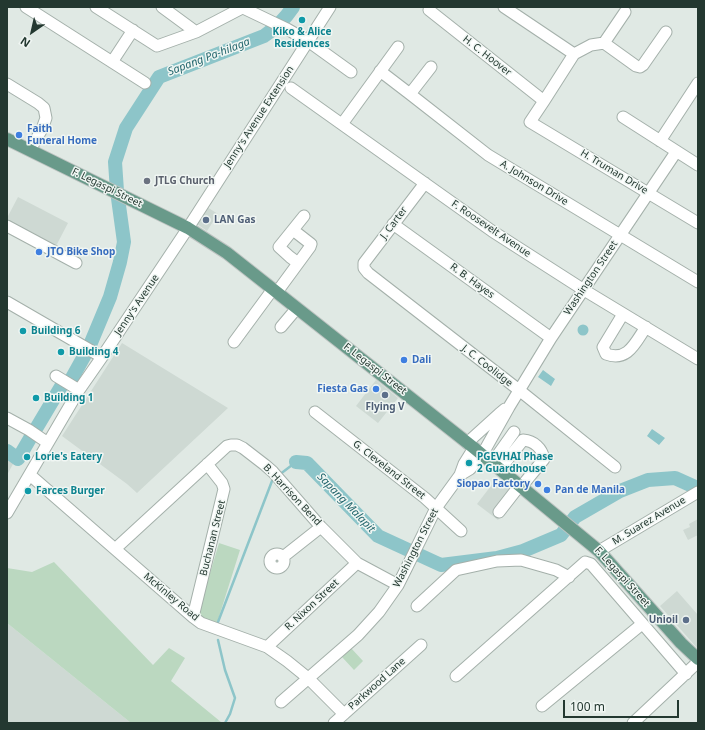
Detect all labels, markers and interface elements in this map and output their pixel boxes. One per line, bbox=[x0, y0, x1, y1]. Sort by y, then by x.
north arrow bbox=[12, 12, 52, 52]
marker: Kiko & Alice Residences bbox=[297, 15, 307, 25]
place label: Kiko & Alice Residences bbox=[273, 26, 331, 50]
street label: H. C. Hoover bbox=[460, 33, 514, 79]
text: N bbox=[17, 34, 33, 51]
water label: Sapang Pa-hilaga bbox=[166, 35, 252, 79]
street label: Jenny's Avenue Extension bbox=[222, 64, 296, 170]
place label: Faith Funeral Home bbox=[27, 123, 97, 146]
marker: Faith Funeral Home bbox=[14, 130, 24, 140]
street label: H. Truman Drive bbox=[578, 147, 650, 197]
street label: A. Johnson Drive bbox=[498, 158, 570, 208]
street label: F. Legaspi Street bbox=[70, 166, 144, 210]
place label: JTLG Church bbox=[155, 175, 215, 187]
marker: JTLG Church bbox=[142, 176, 152, 186]
street label: F. Roosevelt Avenue bbox=[449, 198, 533, 260]
street label: J. Carter bbox=[378, 204, 410, 242]
place label: LAN Gas bbox=[214, 214, 255, 226]
marker: LAN Gas bbox=[201, 215, 211, 225]
street label: Washington Street bbox=[562, 239, 620, 317]
place label: JTO Bike Shop bbox=[47, 246, 115, 258]
marker: JTO Bike Shop bbox=[34, 247, 44, 257]
street label: R. B. Hayes bbox=[448, 261, 496, 301]
street label: Jenny's Avenue bbox=[112, 272, 162, 338]
place label: Building 6 bbox=[31, 325, 81, 337]
marker: Building 6 bbox=[18, 326, 28, 336]
street label: F. Legaspi Street bbox=[341, 341, 409, 397]
street label: J. C. Coolidge bbox=[459, 342, 515, 390]
place label: Building 4 bbox=[69, 346, 119, 358]
marker: Building 4 bbox=[56, 347, 66, 357]
place label: Dali bbox=[412, 354, 431, 366]
marker: Dali bbox=[399, 355, 409, 365]
place label: Fiesta Gas bbox=[317, 383, 368, 395]
marker: Fiesta Gas bbox=[371, 384, 381, 394]
marker: Flying V bbox=[380, 390, 390, 400]
place label: Building 1 bbox=[44, 392, 94, 404]
marker: Building 1 bbox=[31, 393, 41, 403]
place label: Flying V bbox=[365, 401, 405, 413]
street label: G. Cleveland Street bbox=[350, 438, 428, 502]
place label: Lorie's Eatery bbox=[35, 451, 102, 463]
place label: PGEVHAI Phase 2 Guardhouse bbox=[477, 451, 553, 474]
marker: Lorie's Eatery bbox=[22, 452, 32, 462]
marker: PGEVHAI Phase 2 Guardhouse bbox=[464, 458, 474, 468]
street label: B. Harrison Bend bbox=[260, 462, 324, 528]
water label: Sapang Malapit bbox=[314, 471, 378, 535]
place label: Siopao Factory bbox=[457, 478, 530, 490]
marker: Siopao Factory bbox=[533, 479, 543, 489]
place label: Pan de Manila bbox=[555, 484, 625, 496]
place label: Farces Burger bbox=[36, 485, 105, 497]
marker: Pan de Manila bbox=[542, 485, 552, 495]
marker: Farces Burger bbox=[23, 486, 33, 496]
street label: M. Suarez Avenue bbox=[610, 494, 688, 548]
street label: Buchanan Street bbox=[198, 499, 228, 577]
street label: Washington Street bbox=[391, 507, 441, 589]
street label: F. Legaspi Street bbox=[592, 545, 652, 609]
street label: McKinley Road bbox=[141, 570, 201, 624]
street label: R. Nixon Street bbox=[282, 577, 342, 633]
place label: Unioil bbox=[649, 614, 678, 626]
marker: Unioil bbox=[681, 615, 691, 625]
street label: Parkwood Lane bbox=[346, 655, 408, 713]
scale bar bbox=[565, 692, 681, 718]
text: 100 m bbox=[570, 698, 605, 715]

